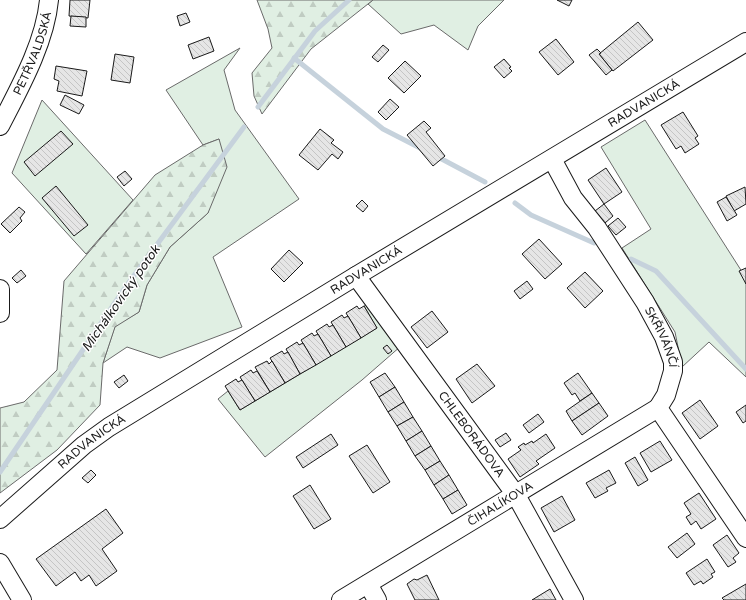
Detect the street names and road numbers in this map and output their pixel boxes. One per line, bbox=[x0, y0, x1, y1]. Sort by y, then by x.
street label: PETŘVALDSKÁ bbox=[10, 10, 54, 97]
street label: RADVANICKÁ bbox=[605, 76, 682, 130]
street label: RADVANICKÁ bbox=[328, 243, 405, 297]
street label: SKŘIVÁNČÍ bbox=[642, 304, 680, 367]
street label: CHLEBORÁDOVA bbox=[436, 389, 508, 480]
street label: RADVANICKÁ bbox=[55, 412, 128, 472]
street label: ČIHALÍKOVA bbox=[465, 478, 535, 529]

